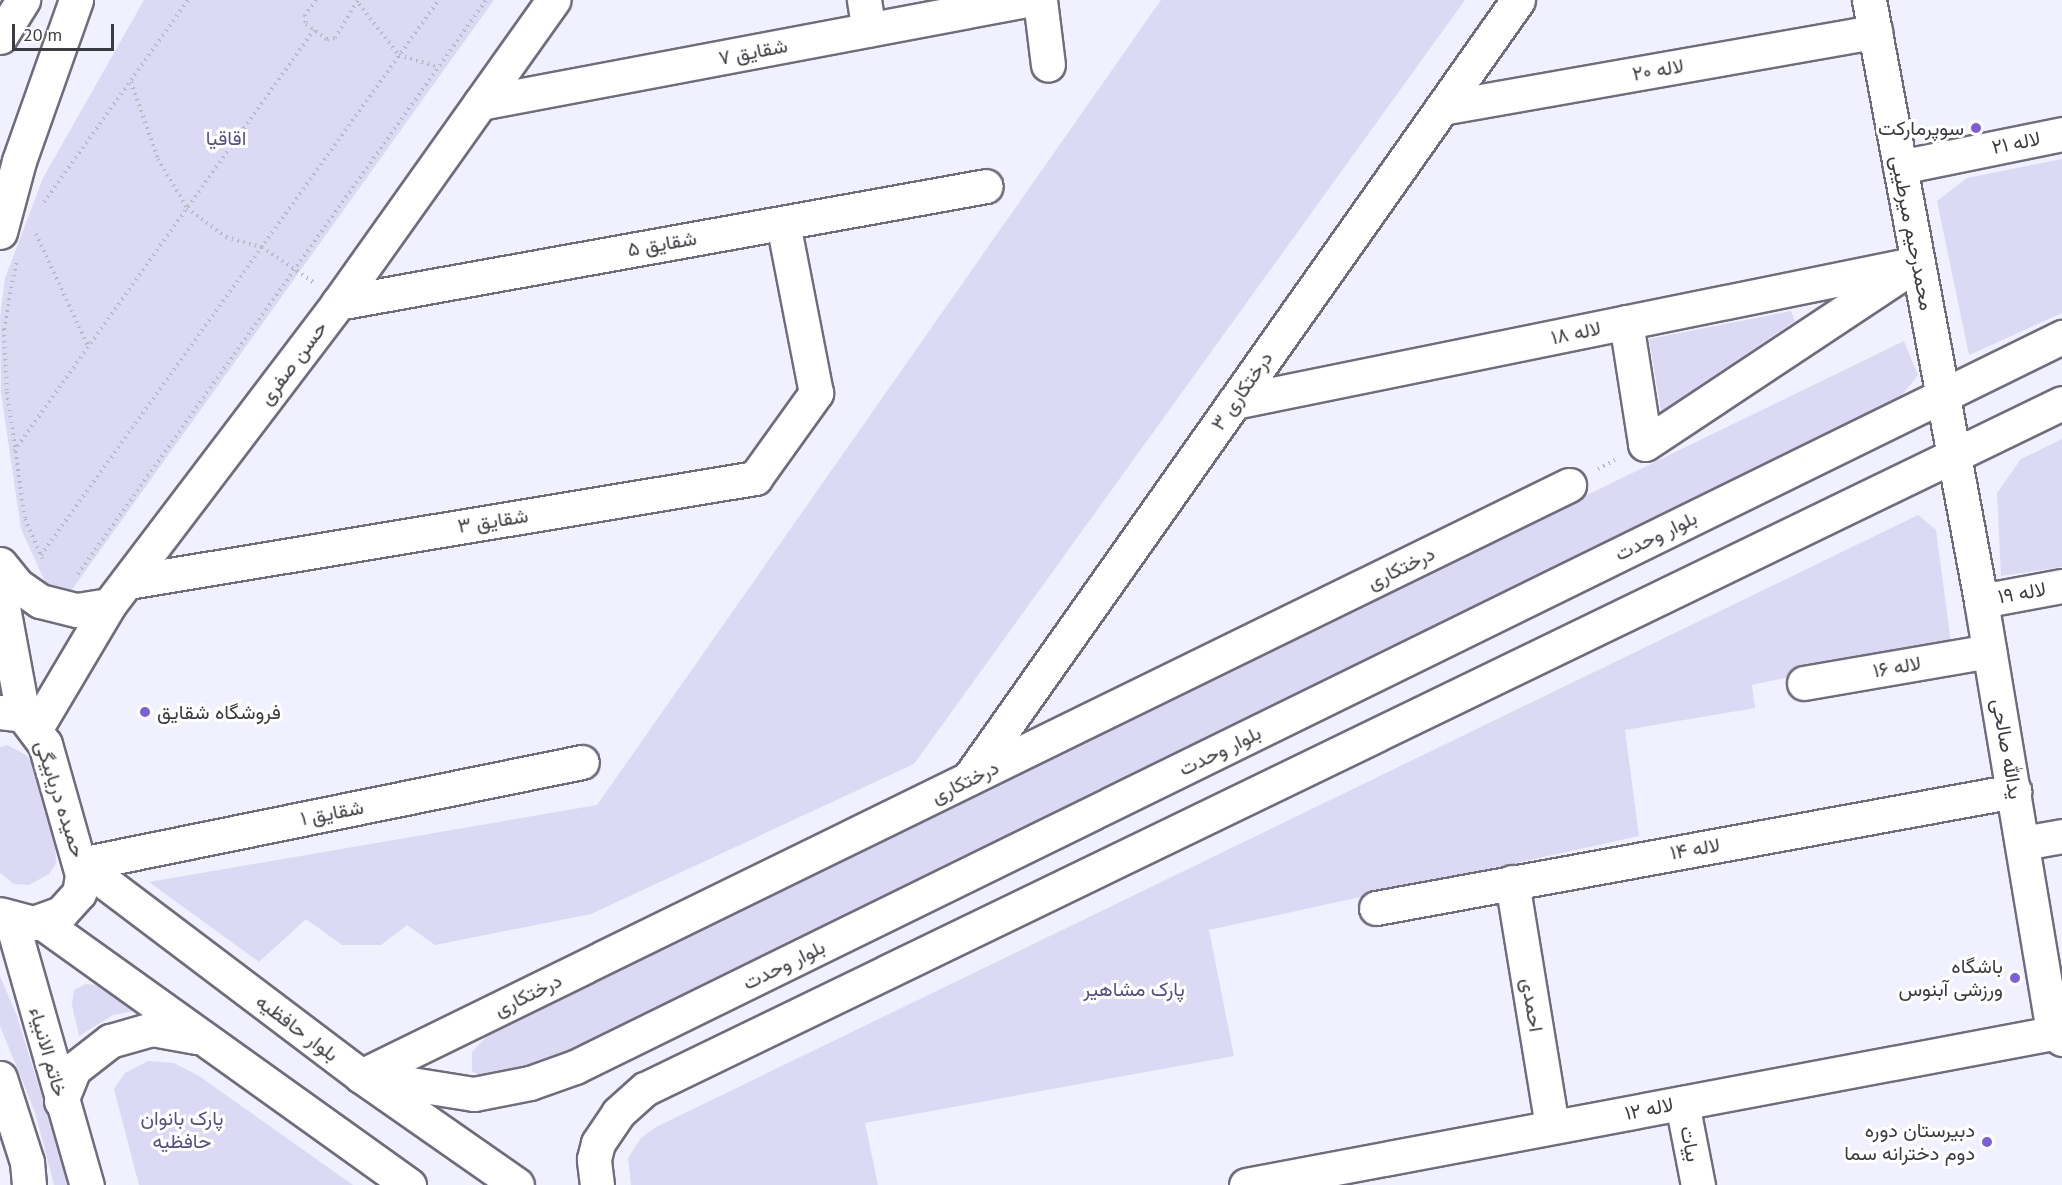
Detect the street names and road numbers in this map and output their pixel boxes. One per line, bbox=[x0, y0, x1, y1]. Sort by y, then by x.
street label: شقایق ۷ bbox=[716, 34, 790, 70]
street label: لاله ۲۰ bbox=[1630, 54, 1686, 86]
street label: لاله ۲۱ bbox=[1990, 127, 2042, 159]
street label: محمدرحیم میرطیبی bbox=[1885, 154, 1939, 312]
street label: شقایق ۵ bbox=[626, 226, 698, 262]
street label: حسن صفری bbox=[254, 316, 332, 410]
street label: لاله ۱۸ bbox=[1549, 316, 1603, 350]
street label: درختکاری ۳ bbox=[1206, 347, 1278, 435]
street label: شقایق ۳ bbox=[456, 504, 530, 538]
street label: بلوار وحدت bbox=[1611, 506, 1701, 566]
street label: درختکاری bbox=[1363, 541, 1439, 595]
street label: لاله ۱۹ bbox=[1996, 577, 2048, 609]
street label: لاله ۱۶ bbox=[1871, 651, 1923, 683]
street label: یدالله صالحی bbox=[1986, 697, 2028, 801]
street label: بلوار وحدت bbox=[1175, 721, 1265, 781]
street label: حمیده دریابیگی bbox=[30, 737, 90, 861]
street label: درختکاری bbox=[927, 755, 1003, 809]
street label: شقایق ۱ bbox=[298, 795, 366, 831]
street label: لاله ۱۴ bbox=[1668, 833, 1722, 865]
street label: بلوار وحدت bbox=[739, 935, 829, 995]
street label: درختکاری bbox=[490, 968, 566, 1022]
street label: احمدی bbox=[1516, 976, 1548, 1034]
street label: بلوار حافظیه bbox=[251, 989, 343, 1067]
street label: خاتم الانبیاء bbox=[24, 1004, 72, 1100]
street label: لاله ۱۲ bbox=[1623, 1093, 1675, 1125]
street label: بیات bbox=[1675, 1124, 1705, 1164]

